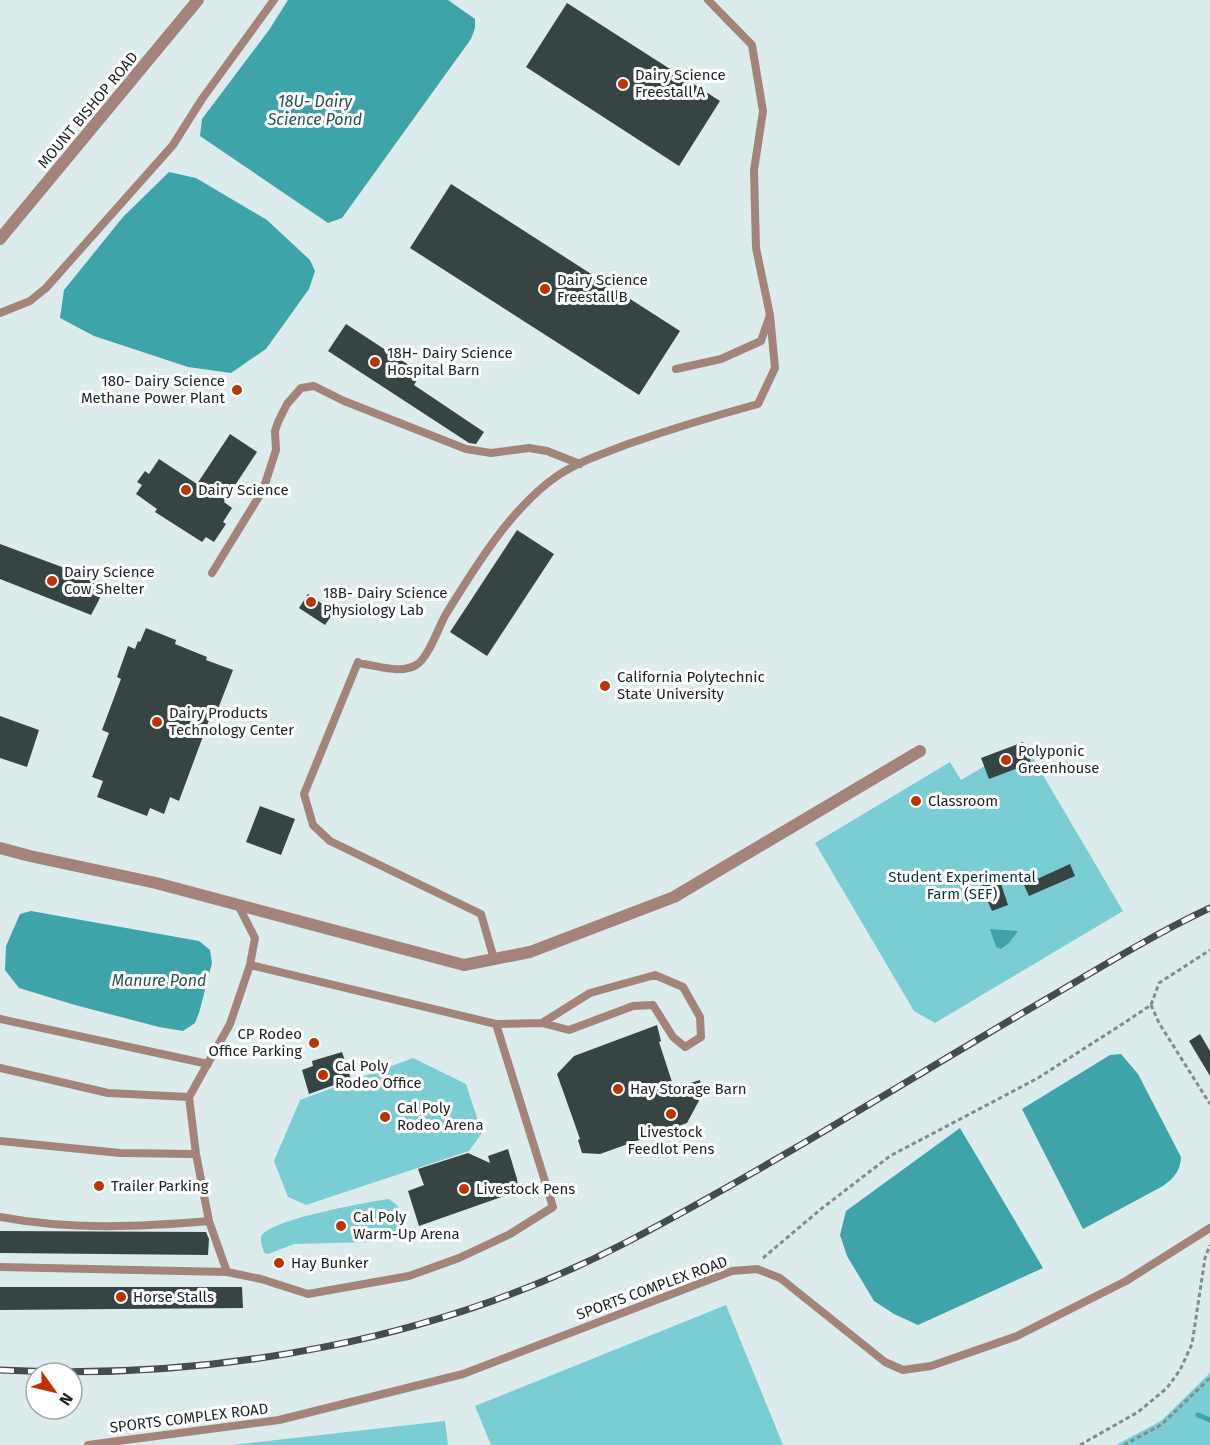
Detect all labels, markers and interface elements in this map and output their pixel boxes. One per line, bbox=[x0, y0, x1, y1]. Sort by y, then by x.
street label: MOUNT BISHOP ROAD bbox=[34, 48, 142, 172]
place label: Dairy Science Freestall A bbox=[635, 66, 726, 101]
marker: Dairy Science Freestall A bbox=[616, 77, 630, 91]
water label: 18U- Dairy Science Pond bbox=[267, 92, 362, 129]
place label: Dairy Science Freestall B bbox=[557, 271, 648, 306]
marker: Dairy Science Freestall B bbox=[538, 282, 552, 296]
place label: 18H- Dairy Science Hospital Barn bbox=[387, 344, 513, 379]
marker: 18H- Dairy Science Hospital Barn bbox=[368, 355, 382, 369]
place label: 180- Dairy Science Methane Power Plant bbox=[81, 372, 226, 407]
marker: 180- Dairy Science Methane Power Plant bbox=[230, 383, 244, 397]
place label: Dairy Science bbox=[198, 481, 289, 499]
marker: Dairy Science bbox=[179, 483, 193, 497]
place label: Dairy Science Cow Shelter bbox=[64, 563, 155, 598]
marker: Dairy Science Cow Shelter bbox=[45, 574, 59, 588]
place label: 18B- Dairy Science Physiology Lab bbox=[323, 584, 448, 619]
marker: 18B- Dairy Science Physiology Lab bbox=[304, 595, 318, 609]
place label: California Polytechnic State University bbox=[617, 668, 765, 703]
marker: California Polytechnic State University bbox=[598, 679, 612, 693]
place label: Dairy Products Technology Center bbox=[169, 704, 294, 739]
marker: Dairy Products Technology Center bbox=[150, 715, 164, 729]
place label: Polyponic Greenhouse bbox=[1018, 742, 1099, 777]
marker: Polyponic Greenhouse bbox=[999, 753, 1013, 767]
place label: Classroom bbox=[928, 792, 998, 810]
marker: Classroom bbox=[909, 794, 923, 808]
park label: Student Experimental Farm (SEF) bbox=[888, 868, 1036, 903]
water label: Manure Pond bbox=[112, 971, 206, 990]
place label: CP Rodeo Office Parking bbox=[209, 1025, 302, 1060]
marker: CP Rodeo Office Parking bbox=[307, 1036, 321, 1050]
place label: Cal Poly Rodeo Office bbox=[335, 1057, 422, 1092]
marker: Cal Poly Rodeo Office bbox=[316, 1068, 330, 1082]
place label: Hay Storage Barn bbox=[630, 1080, 746, 1098]
marker: Hay Storage Barn bbox=[611, 1082, 625, 1096]
place label: Cal Poly Rodeo Arena bbox=[397, 1099, 484, 1134]
marker: Livestock Feedlot Pens bbox=[664, 1107, 678, 1121]
marker: Cal Poly Rodeo Arena bbox=[378, 1110, 392, 1124]
place label: Livestock Feedlot Pens bbox=[628, 1123, 714, 1158]
place label: Trailer Parking bbox=[111, 1177, 209, 1195]
marker: Trailer Parking bbox=[92, 1179, 106, 1193]
place label: Livestock Pens bbox=[476, 1180, 575, 1198]
marker: Livestock Pens bbox=[457, 1182, 471, 1196]
place label: Cal Poly Warm-Up Arena bbox=[353, 1208, 460, 1243]
marker: Cal Poly Warm-Up Arena bbox=[334, 1219, 348, 1233]
street label: SPORTS COMPLEX ROAD bbox=[574, 1252, 730, 1324]
place label: Hay Bunker bbox=[291, 1254, 369, 1272]
marker: Hay Bunker bbox=[272, 1256, 286, 1270]
place label: Horse Stalls bbox=[133, 1288, 214, 1306]
marker: Horse Stalls bbox=[114, 1290, 128, 1304]
north arrow bbox=[24, 1361, 84, 1421]
text: N bbox=[55, 1389, 77, 1409]
street label: SPORTS COMPLEX ROAD bbox=[109, 1399, 269, 1437]

